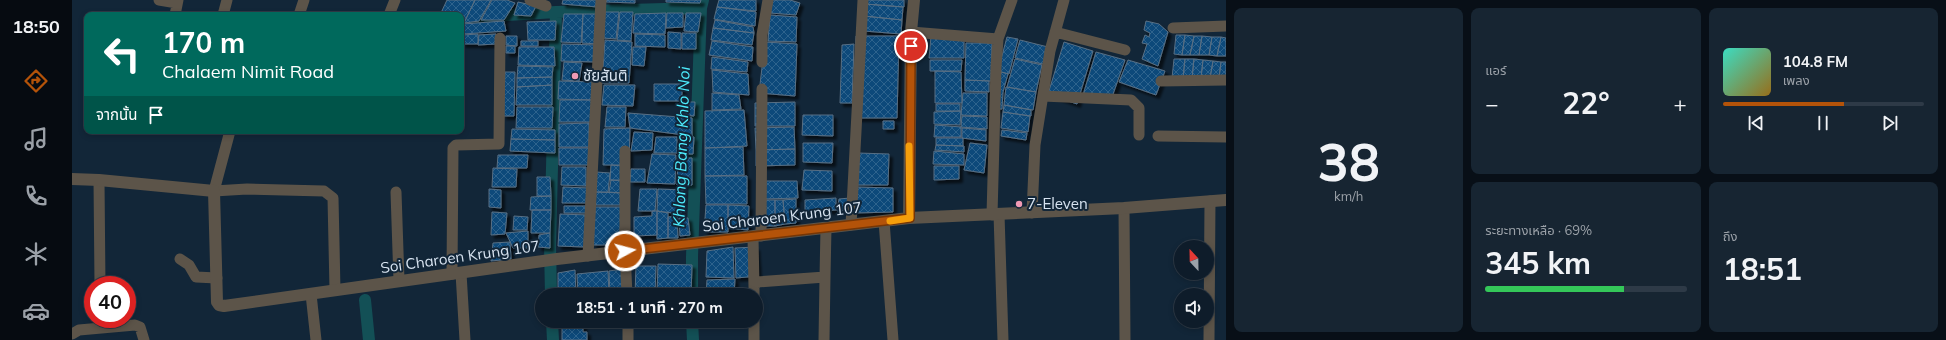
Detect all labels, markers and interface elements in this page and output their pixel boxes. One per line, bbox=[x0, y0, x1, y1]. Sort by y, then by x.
text: 18:50 bbox=[12, 15, 60, 38]
text: 170 m bbox=[162, 25, 245, 60]
icon: left bbox=[96, 28, 148, 80]
pin bbox=[894, 29, 928, 63]
icon: arrive bbox=[900, 35, 922, 57]
text: 104.8 FM bbox=[1783, 52, 1848, 71]
text: Chalaem Nimit Road bbox=[162, 60, 334, 83]
text: แอร์ bbox=[1485, 62, 1506, 78]
place label: ชัยสันติ bbox=[583, 66, 627, 85]
water label: Khlong Bang Khlo Noi bbox=[668, 66, 694, 228]
icon: directions bbox=[22, 67, 50, 95]
marker: ชัยสันติ bbox=[570, 71, 580, 81]
text: เพลง bbox=[1783, 72, 1810, 88]
text: 22° bbox=[1562, 84, 1610, 122]
text: − bbox=[1485, 90, 1499, 118]
text: + bbox=[1673, 90, 1687, 118]
icon: arrive bbox=[145, 104, 167, 126]
text: จากนั้น bbox=[96, 105, 137, 124]
icon: previous bbox=[1745, 112, 1767, 134]
icon: pause bbox=[1812, 112, 1834, 134]
icon: next bbox=[1879, 112, 1901, 134]
icon: music bbox=[22, 125, 50, 153]
text: 38 bbox=[1317, 129, 1380, 194]
icon: phone bbox=[22, 182, 50, 210]
text: km/h bbox=[1334, 188, 1363, 204]
place label: 7-Eleven bbox=[1027, 194, 1088, 213]
street label: Soi Charoen Krung 107 bbox=[701, 197, 863, 236]
marker: 7-Eleven bbox=[1014, 199, 1024, 209]
text: ระยะทางเหลือ · 69% bbox=[1485, 222, 1592, 238]
text: ถึง bbox=[1723, 228, 1737, 244]
position arrow bbox=[604, 230, 646, 272]
street label: Soi Charoen Krung 107 bbox=[379, 236, 541, 277]
icon: climate bbox=[22, 240, 50, 268]
north arrow bbox=[1174, 240, 1214, 280]
map controls bbox=[1174, 240, 1214, 328]
text: 345 km bbox=[1485, 244, 1591, 282]
text: 18:51 bbox=[1723, 250, 1802, 288]
speed limit sign: 40 bbox=[84, 276, 136, 328]
button: sound bbox=[1174, 288, 1214, 328]
icon: car bbox=[22, 297, 50, 325]
text: 18:51 · 1 นาที · 270 m bbox=[575, 298, 723, 317]

